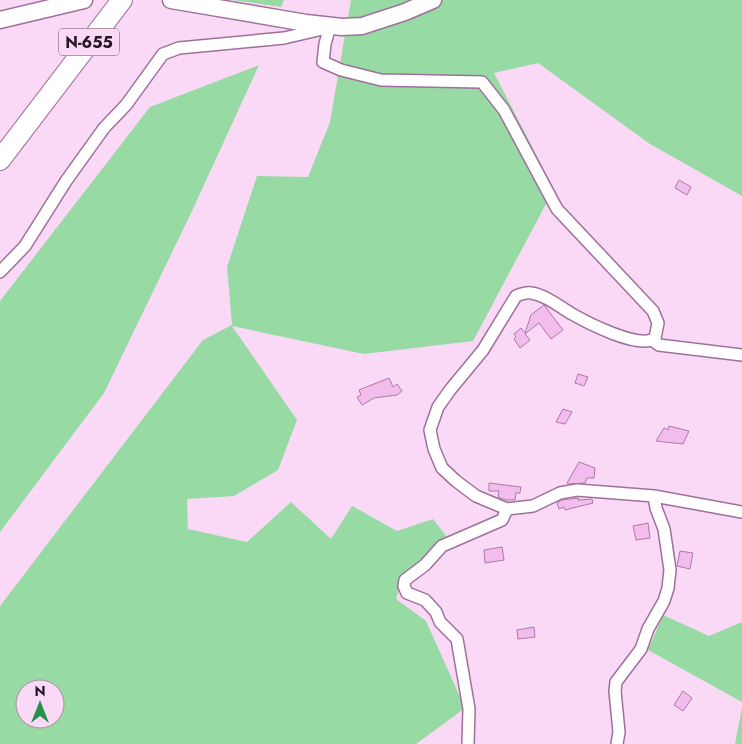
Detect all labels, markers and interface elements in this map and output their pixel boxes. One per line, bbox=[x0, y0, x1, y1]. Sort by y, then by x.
road number: N-655 bbox=[59, 28, 119, 56]
north arrow bbox=[15, 679, 65, 729]
text: N bbox=[34, 681, 46, 701]

